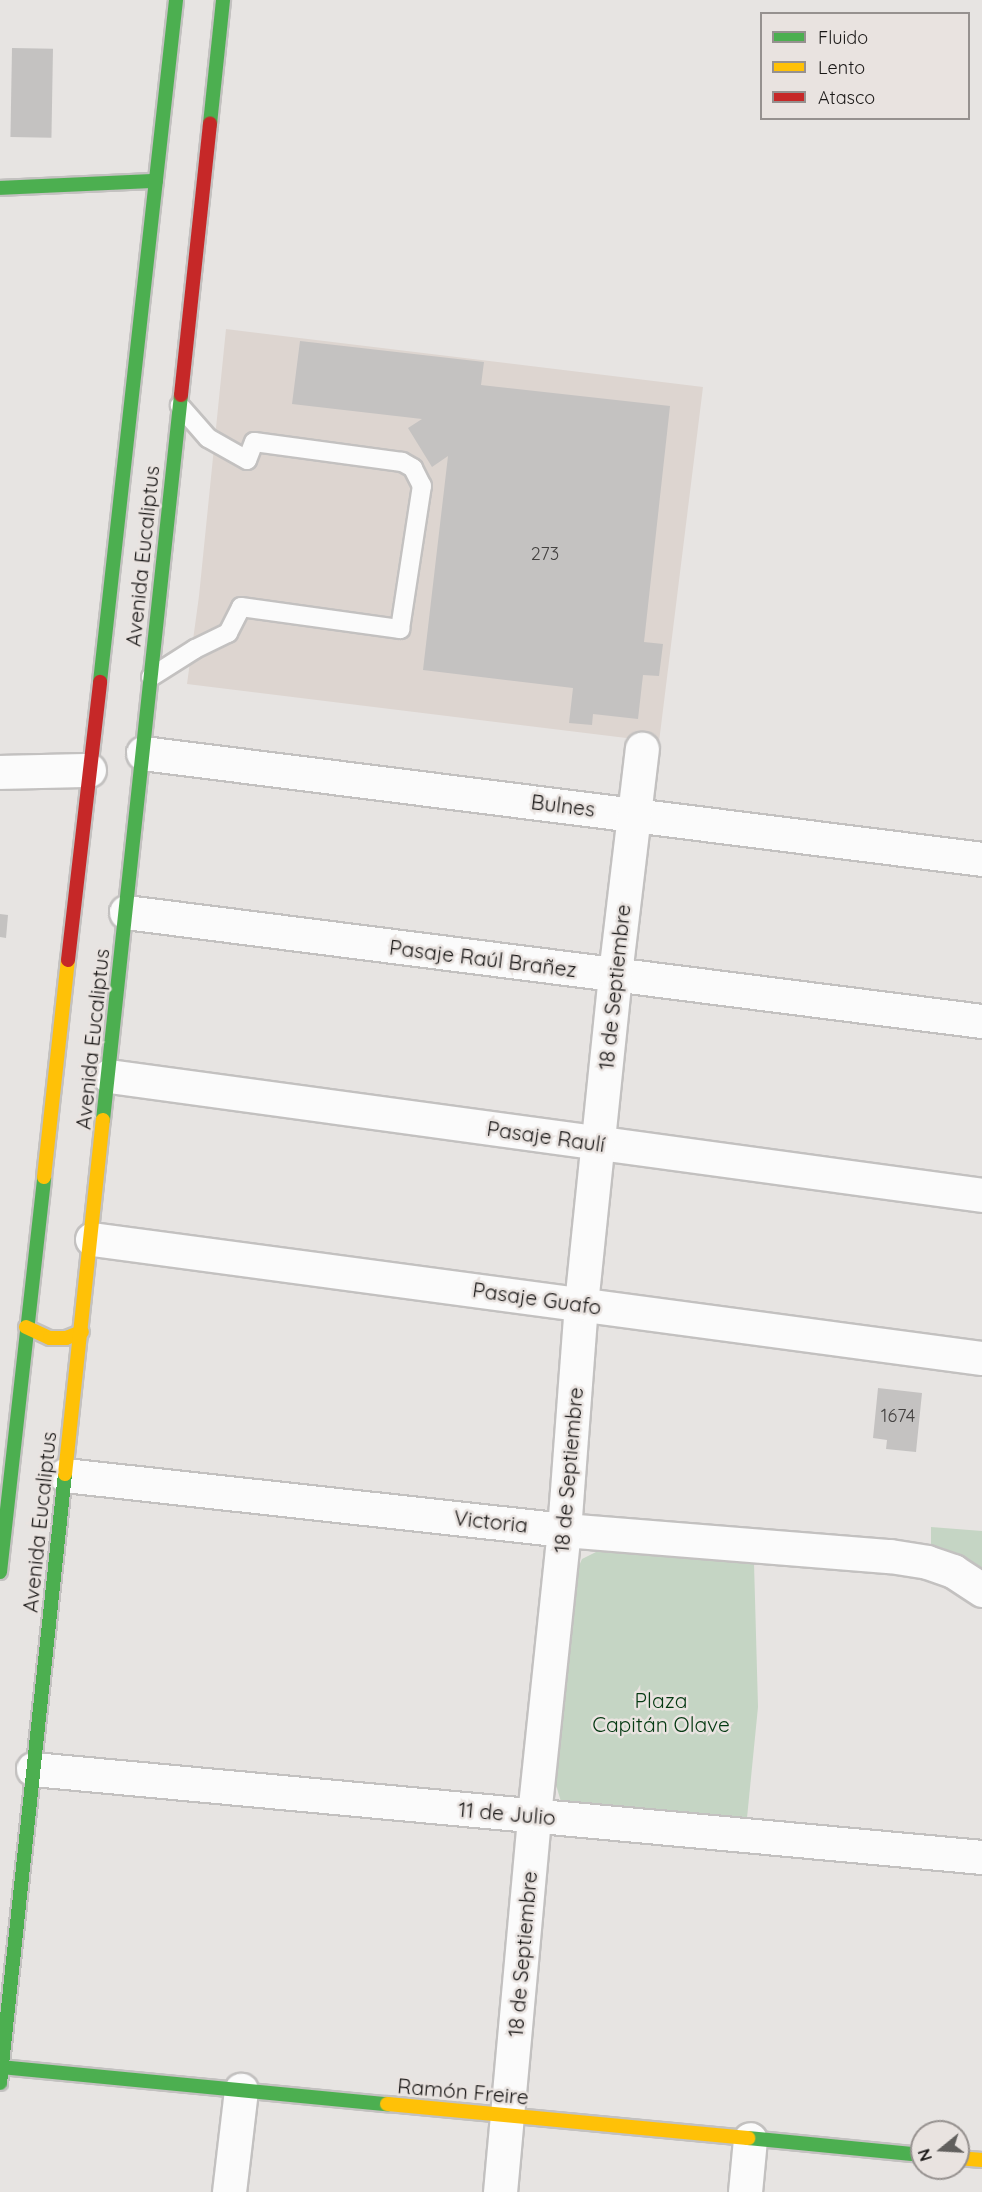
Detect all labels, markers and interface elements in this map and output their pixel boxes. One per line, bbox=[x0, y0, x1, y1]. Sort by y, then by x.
legend bbox=[760, 12, 970, 120]
text: Fluido bbox=[818, 26, 868, 49]
text: Lento bbox=[818, 56, 865, 79]
text: Atasco bbox=[818, 86, 875, 109]
street label: Avenida Eucaliptus bbox=[120, 464, 164, 648]
house number: 273 bbox=[531, 543, 559, 565]
street label: Bulnes bbox=[530, 789, 596, 821]
street label: 18 de Septiembre bbox=[593, 903, 635, 1071]
street label: Pasaje Raúl Brañez bbox=[388, 934, 578, 982]
street label: Avenida Eucaliptus bbox=[70, 947, 114, 1131]
street label: Pasaje Raulí bbox=[485, 1115, 607, 1157]
street label: Pasaje Guafo bbox=[471, 1276, 603, 1320]
street label: 18 de Septiembre bbox=[548, 1386, 588, 1554]
house number: 1674 bbox=[881, 1405, 915, 1427]
street label: Avenida Eucaliptus bbox=[17, 1430, 61, 1614]
street label: Victoria bbox=[453, 1505, 529, 1537]
park label: Plaza Capitán Olave bbox=[592, 1687, 730, 1737]
street label: 11 de Julio bbox=[457, 1796, 557, 1830]
street label: 18 de Septiembre bbox=[502, 1870, 542, 2038]
street label: Ramón Freire bbox=[396, 2073, 530, 2109]
north arrow bbox=[910, 2120, 970, 2180]
text: N bbox=[913, 2146, 936, 2164]

